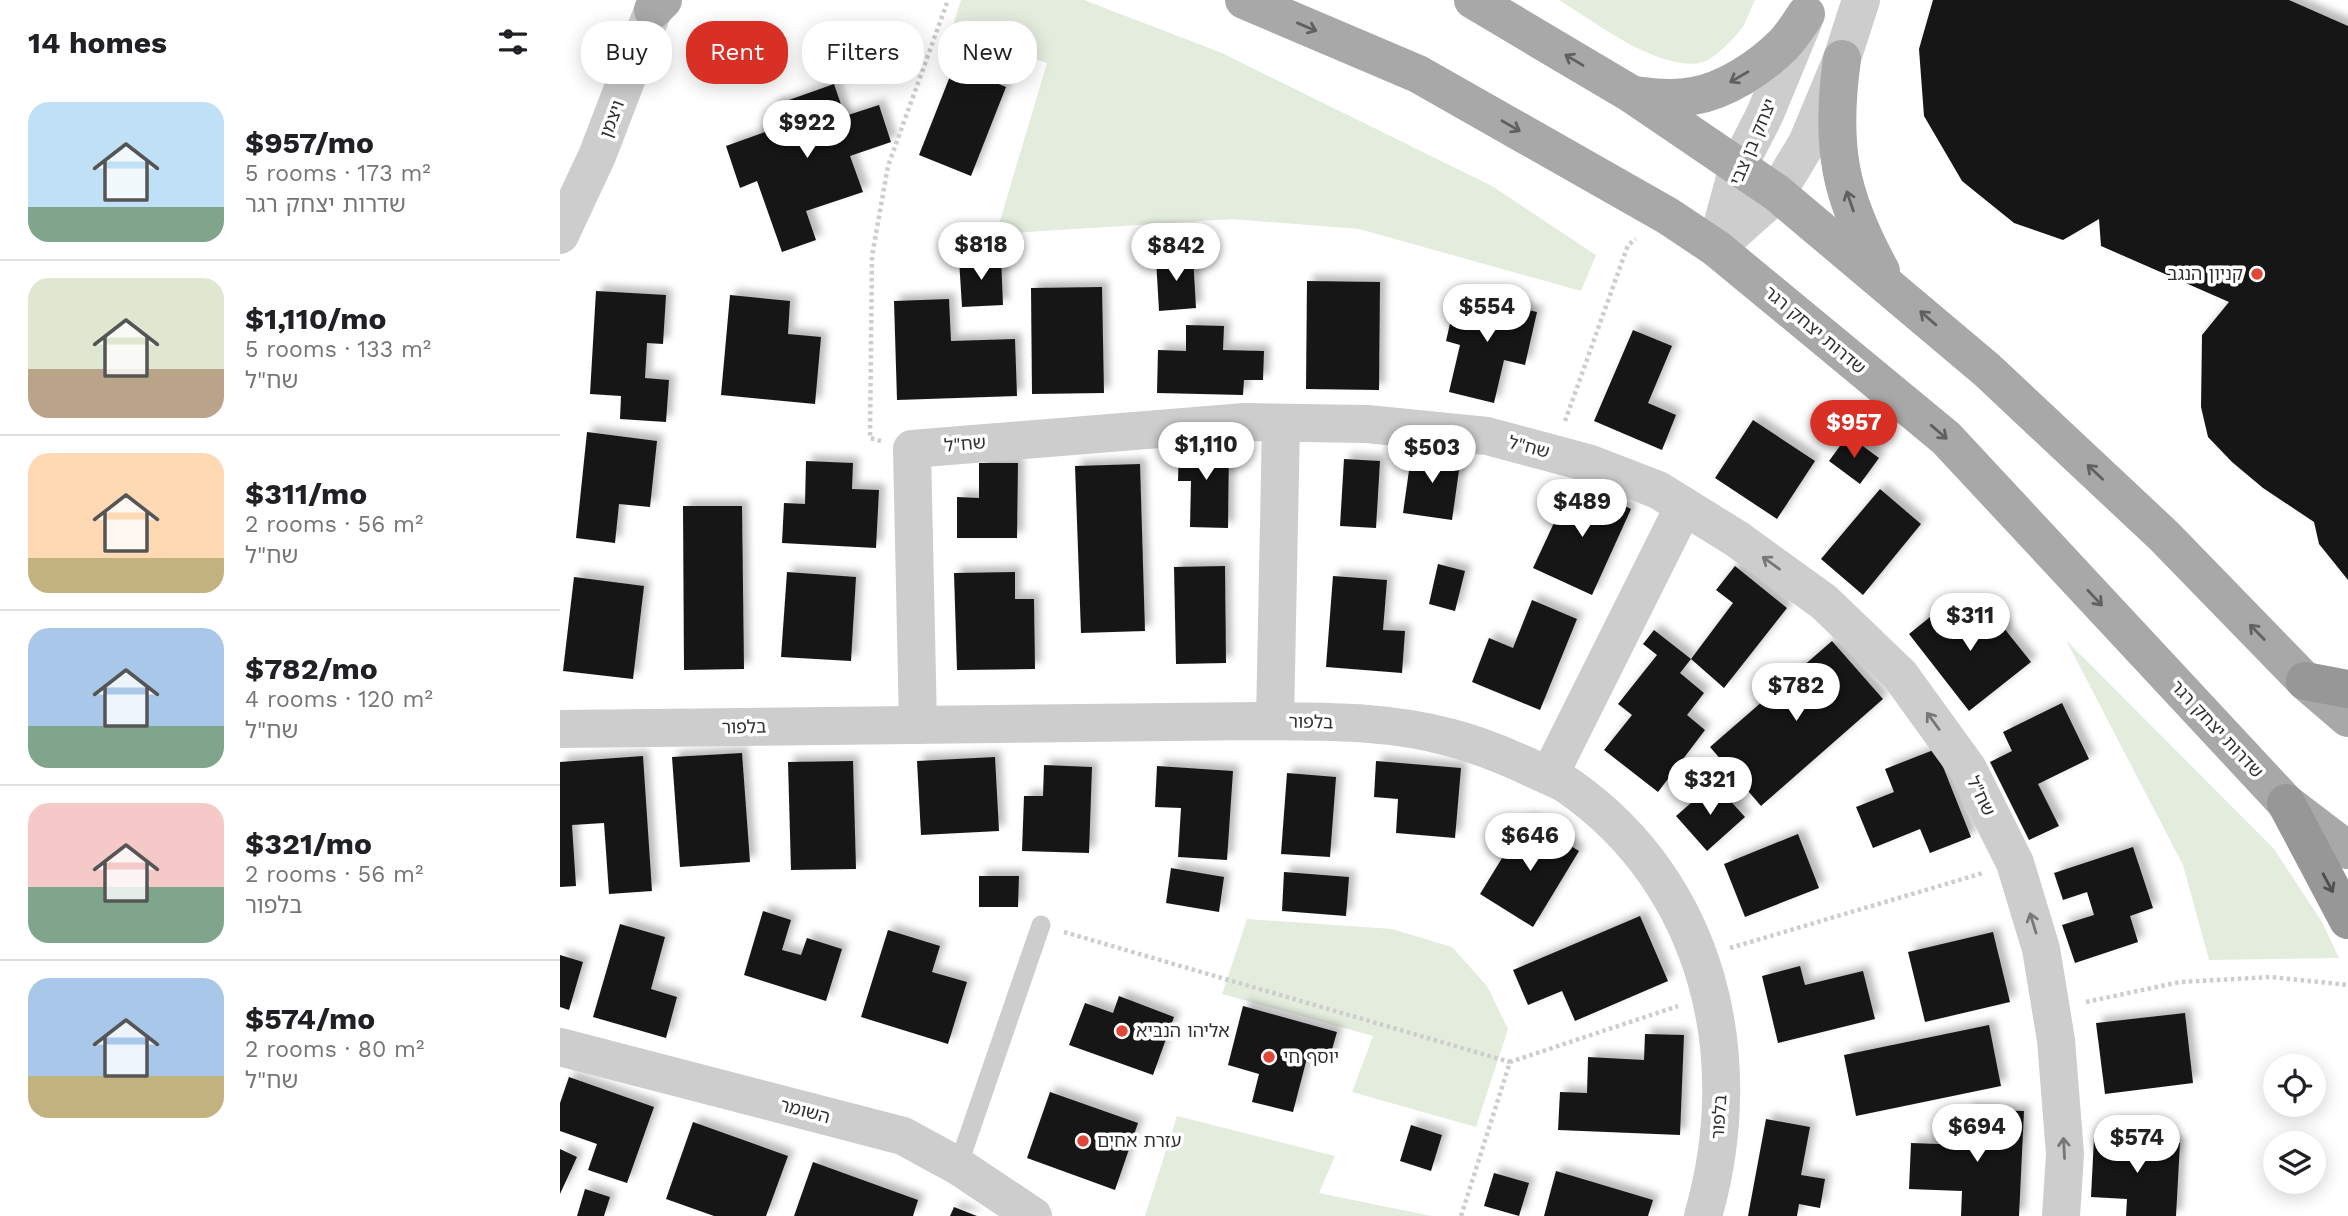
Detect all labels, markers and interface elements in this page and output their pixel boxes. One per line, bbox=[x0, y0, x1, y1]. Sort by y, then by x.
chip: Buy bbox=[581, 21, 672, 84]
chip: Rent bbox=[686, 21, 788, 84]
chip: Filters bbox=[802, 21, 924, 84]
chip: New bbox=[938, 21, 1037, 84]
one-way arrow bbox=[1296, 21, 1317, 34]
icon: filters bbox=[494, 23, 532, 61]
text: 14 homes bbox=[28, 25, 167, 60]
one-way arrow bbox=[1565, 53, 1585, 67]
one-way arrow bbox=[1730, 70, 1750, 84]
street label: יצחק בן צבי bbox=[1725, 95, 1780, 188]
street label: ויצמן bbox=[595, 97, 628, 141]
pin: $922 bbox=[766, 100, 848, 160]
text: $922 bbox=[779, 109, 835, 136]
one-way arrow bbox=[1500, 120, 1521, 133]
text: $957/mo bbox=[245, 125, 374, 160]
icon: home bbox=[84, 130, 168, 214]
text: 5 rooms · 173 m² bbox=[245, 160, 431, 187]
text: שדרות יצחק רגר bbox=[245, 191, 406, 218]
one-way arrow bbox=[1843, 191, 1855, 213]
pin: $818 bbox=[940, 222, 1022, 282]
pin: $842 bbox=[1135, 224, 1217, 283]
text: $818 bbox=[954, 231, 1008, 258]
text: $842 bbox=[1147, 232, 1205, 259]
place label: קניון הנגב bbox=[2167, 263, 2243, 284]
marker: קניון הנגב bbox=[2249, 266, 2265, 282]
street label: שדרות יצחק רגר bbox=[1760, 281, 1870, 378]
pin: $554 bbox=[1446, 284, 1528, 344]
text: $554 bbox=[1459, 293, 1515, 320]
text: $1,110/mo bbox=[245, 301, 387, 336]
icon: home bbox=[84, 306, 168, 390]
one-way arrow bbox=[1919, 310, 1937, 326]
text: 5 rooms · 133 m² bbox=[245, 336, 431, 363]
text: שח"ל bbox=[245, 367, 298, 394]
pin: $957 bbox=[1813, 400, 1895, 460]
text: $957 bbox=[1826, 409, 1882, 436]
pin: $1,110 bbox=[1149, 422, 1263, 482]
one-way arrow bbox=[1929, 424, 1947, 440]
pin: $503 bbox=[1391, 426, 1473, 485]
street label: שח"ל bbox=[943, 431, 987, 456]
text: $1,110 bbox=[1174, 431, 1238, 458]
street label: שח"ל bbox=[1506, 431, 1552, 462]
text: $503 bbox=[1404, 434, 1460, 461]
one-way arrow bbox=[2087, 464, 2104, 481]
text: $311/mo bbox=[245, 476, 367, 511]
pin: $489 bbox=[1541, 480, 1623, 539]
icon: home bbox=[84, 481, 168, 565]
text: $489 bbox=[1553, 488, 1611, 515]
text: 2 rooms · 56 m² bbox=[245, 511, 423, 538]
text: שח"ל bbox=[245, 542, 298, 569]
one-way arrow bbox=[1762, 556, 1781, 571]
one-way arrow bbox=[2087, 589, 2103, 607]
pin: $311 bbox=[1929, 594, 2011, 653]
text: $311 bbox=[1946, 602, 1994, 629]
one-way arrow bbox=[2249, 624, 2266, 641]
text: $782/mo bbox=[245, 651, 378, 686]
icon: home bbox=[84, 656, 168, 740]
pin: $782 bbox=[1755, 664, 1837, 723]
text: $782 bbox=[1768, 672, 1824, 699]
street label: שדרות יצחק רגר bbox=[2167, 676, 2268, 782]
text: 4 rooms · 120 m² bbox=[245, 686, 433, 713]
street label: בלפור bbox=[1288, 711, 1334, 732]
one-way arrow bbox=[1926, 711, 1941, 730]
street label: בלפור bbox=[721, 716, 767, 737]
text: שח"ל bbox=[245, 717, 298, 744]
pin: $321 bbox=[1669, 758, 1751, 817]
text: $321 bbox=[1684, 766, 1736, 793]
street label: שח"ל bbox=[1963, 772, 2000, 819]
pin: $646 bbox=[1489, 814, 1571, 873]
text: $646 bbox=[1501, 822, 1559, 849]
text: $321/mo bbox=[245, 826, 372, 861]
icon: home bbox=[84, 831, 168, 915]
text: 2 rooms · 56 m² bbox=[245, 861, 423, 888]
one-way arrow bbox=[2322, 872, 2336, 893]
text: בלפור bbox=[245, 892, 302, 919]
one-way arrow bbox=[2026, 912, 2039, 934]
text: $574/mo bbox=[245, 1001, 375, 1036]
icon: home bbox=[84, 1006, 168, 1090]
place label: אליהו הנביא bbox=[1136, 1020, 1230, 1041]
marker: אליהו הנביא bbox=[1114, 1023, 1130, 1039]
text: 2 rooms · 80 m² bbox=[245, 1036, 424, 1063]
place label: יוסף חי bbox=[1283, 1046, 1339, 1067]
marker: יוסף חי bbox=[1261, 1049, 1277, 1065]
map controls bbox=[2263, 1054, 2326, 1194]
button: locate bbox=[2263, 1054, 2326, 1117]
text: שח"ל bbox=[245, 1067, 298, 1094]
street label: השומר bbox=[778, 1094, 833, 1127]
street label: בלפור bbox=[1706, 1094, 1731, 1140]
pin: $694 bbox=[1936, 1104, 2018, 1164]
text: $694 bbox=[1948, 1113, 2006, 1140]
pin: $574 bbox=[2096, 1116, 2178, 1175]
text: $574 bbox=[2110, 1124, 2164, 1151]
place label: עזרת אחים bbox=[1097, 1130, 1181, 1151]
button: layers bbox=[2263, 1131, 2326, 1194]
marker: עזרת אחים bbox=[1075, 1133, 1091, 1149]
one-way arrow bbox=[2057, 1137, 2070, 1160]

